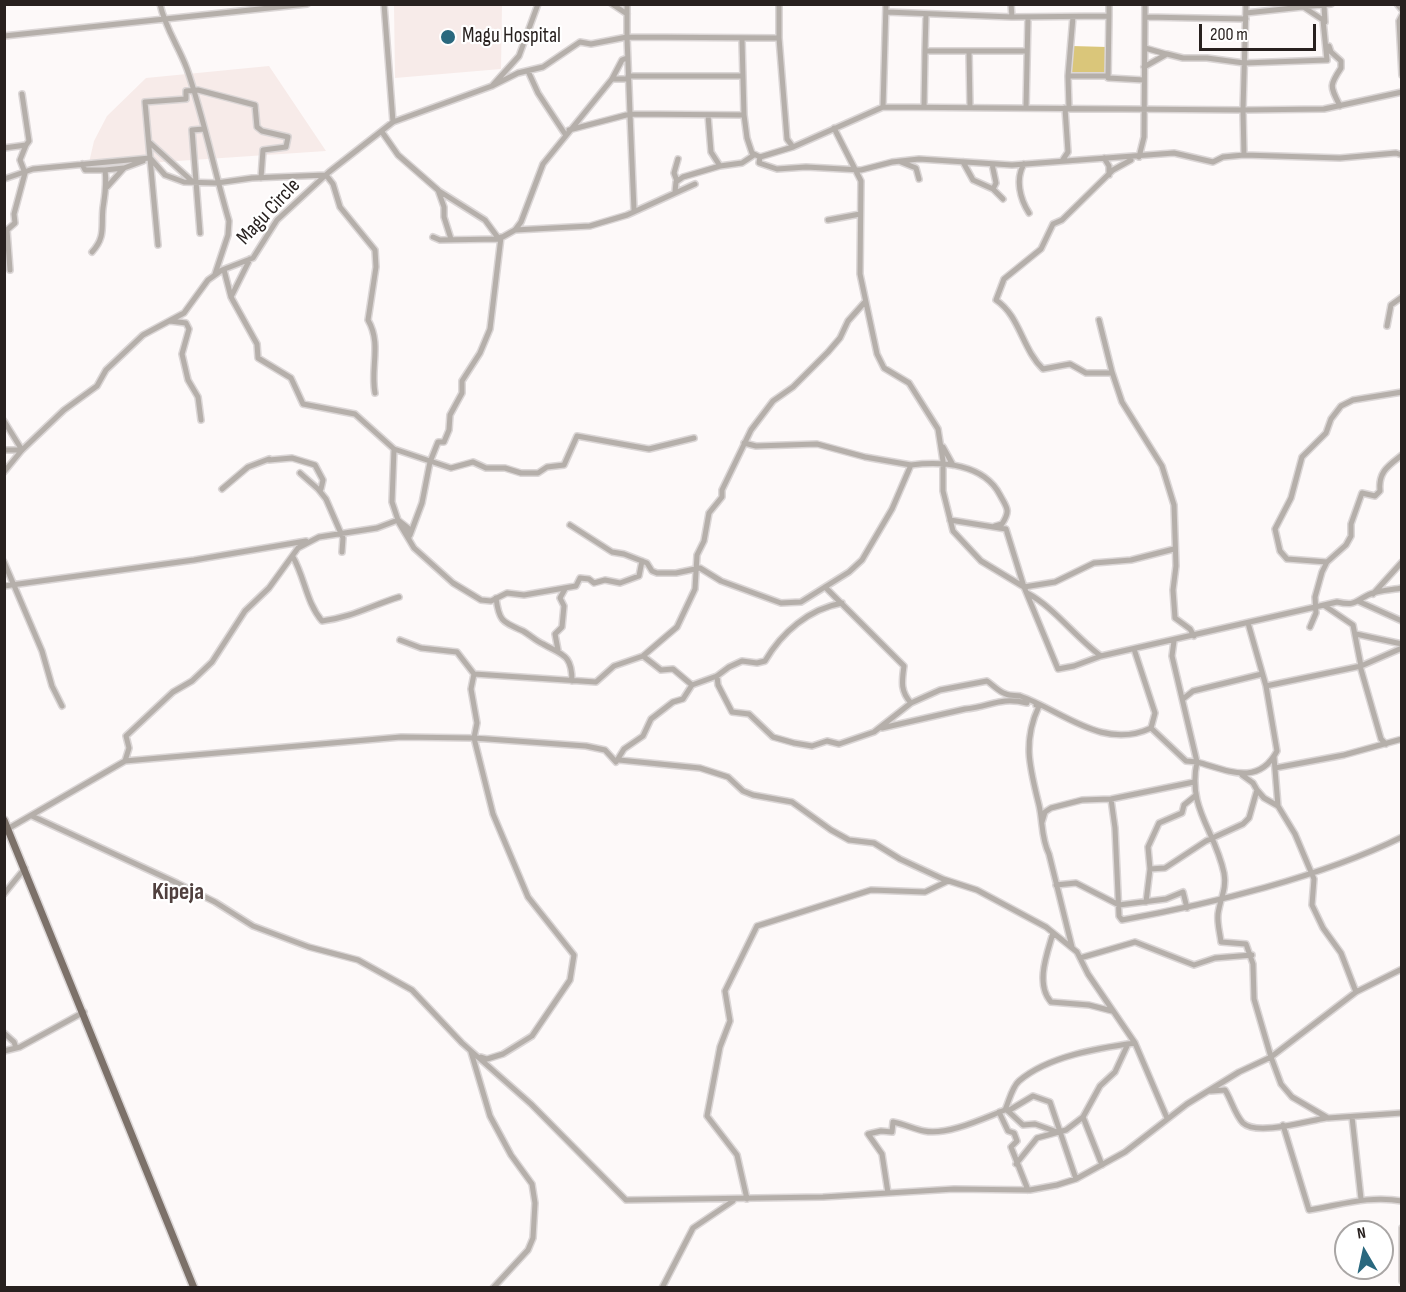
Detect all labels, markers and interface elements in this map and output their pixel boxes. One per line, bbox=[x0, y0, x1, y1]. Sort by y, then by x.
scale bar bbox=[1202, 12, 1319, 50]
place label: Magu Hospital bbox=[462, 24, 561, 50]
text: 200 m bbox=[1210, 24, 1248, 45]
marker: Magu Hospital bbox=[439, 28, 457, 46]
street label: Magu Circle bbox=[232, 174, 306, 250]
district label: Kipeja bbox=[152, 879, 204, 907]
north arrow bbox=[1334, 1220, 1394, 1280]
text: N bbox=[1356, 1224, 1367, 1244]

